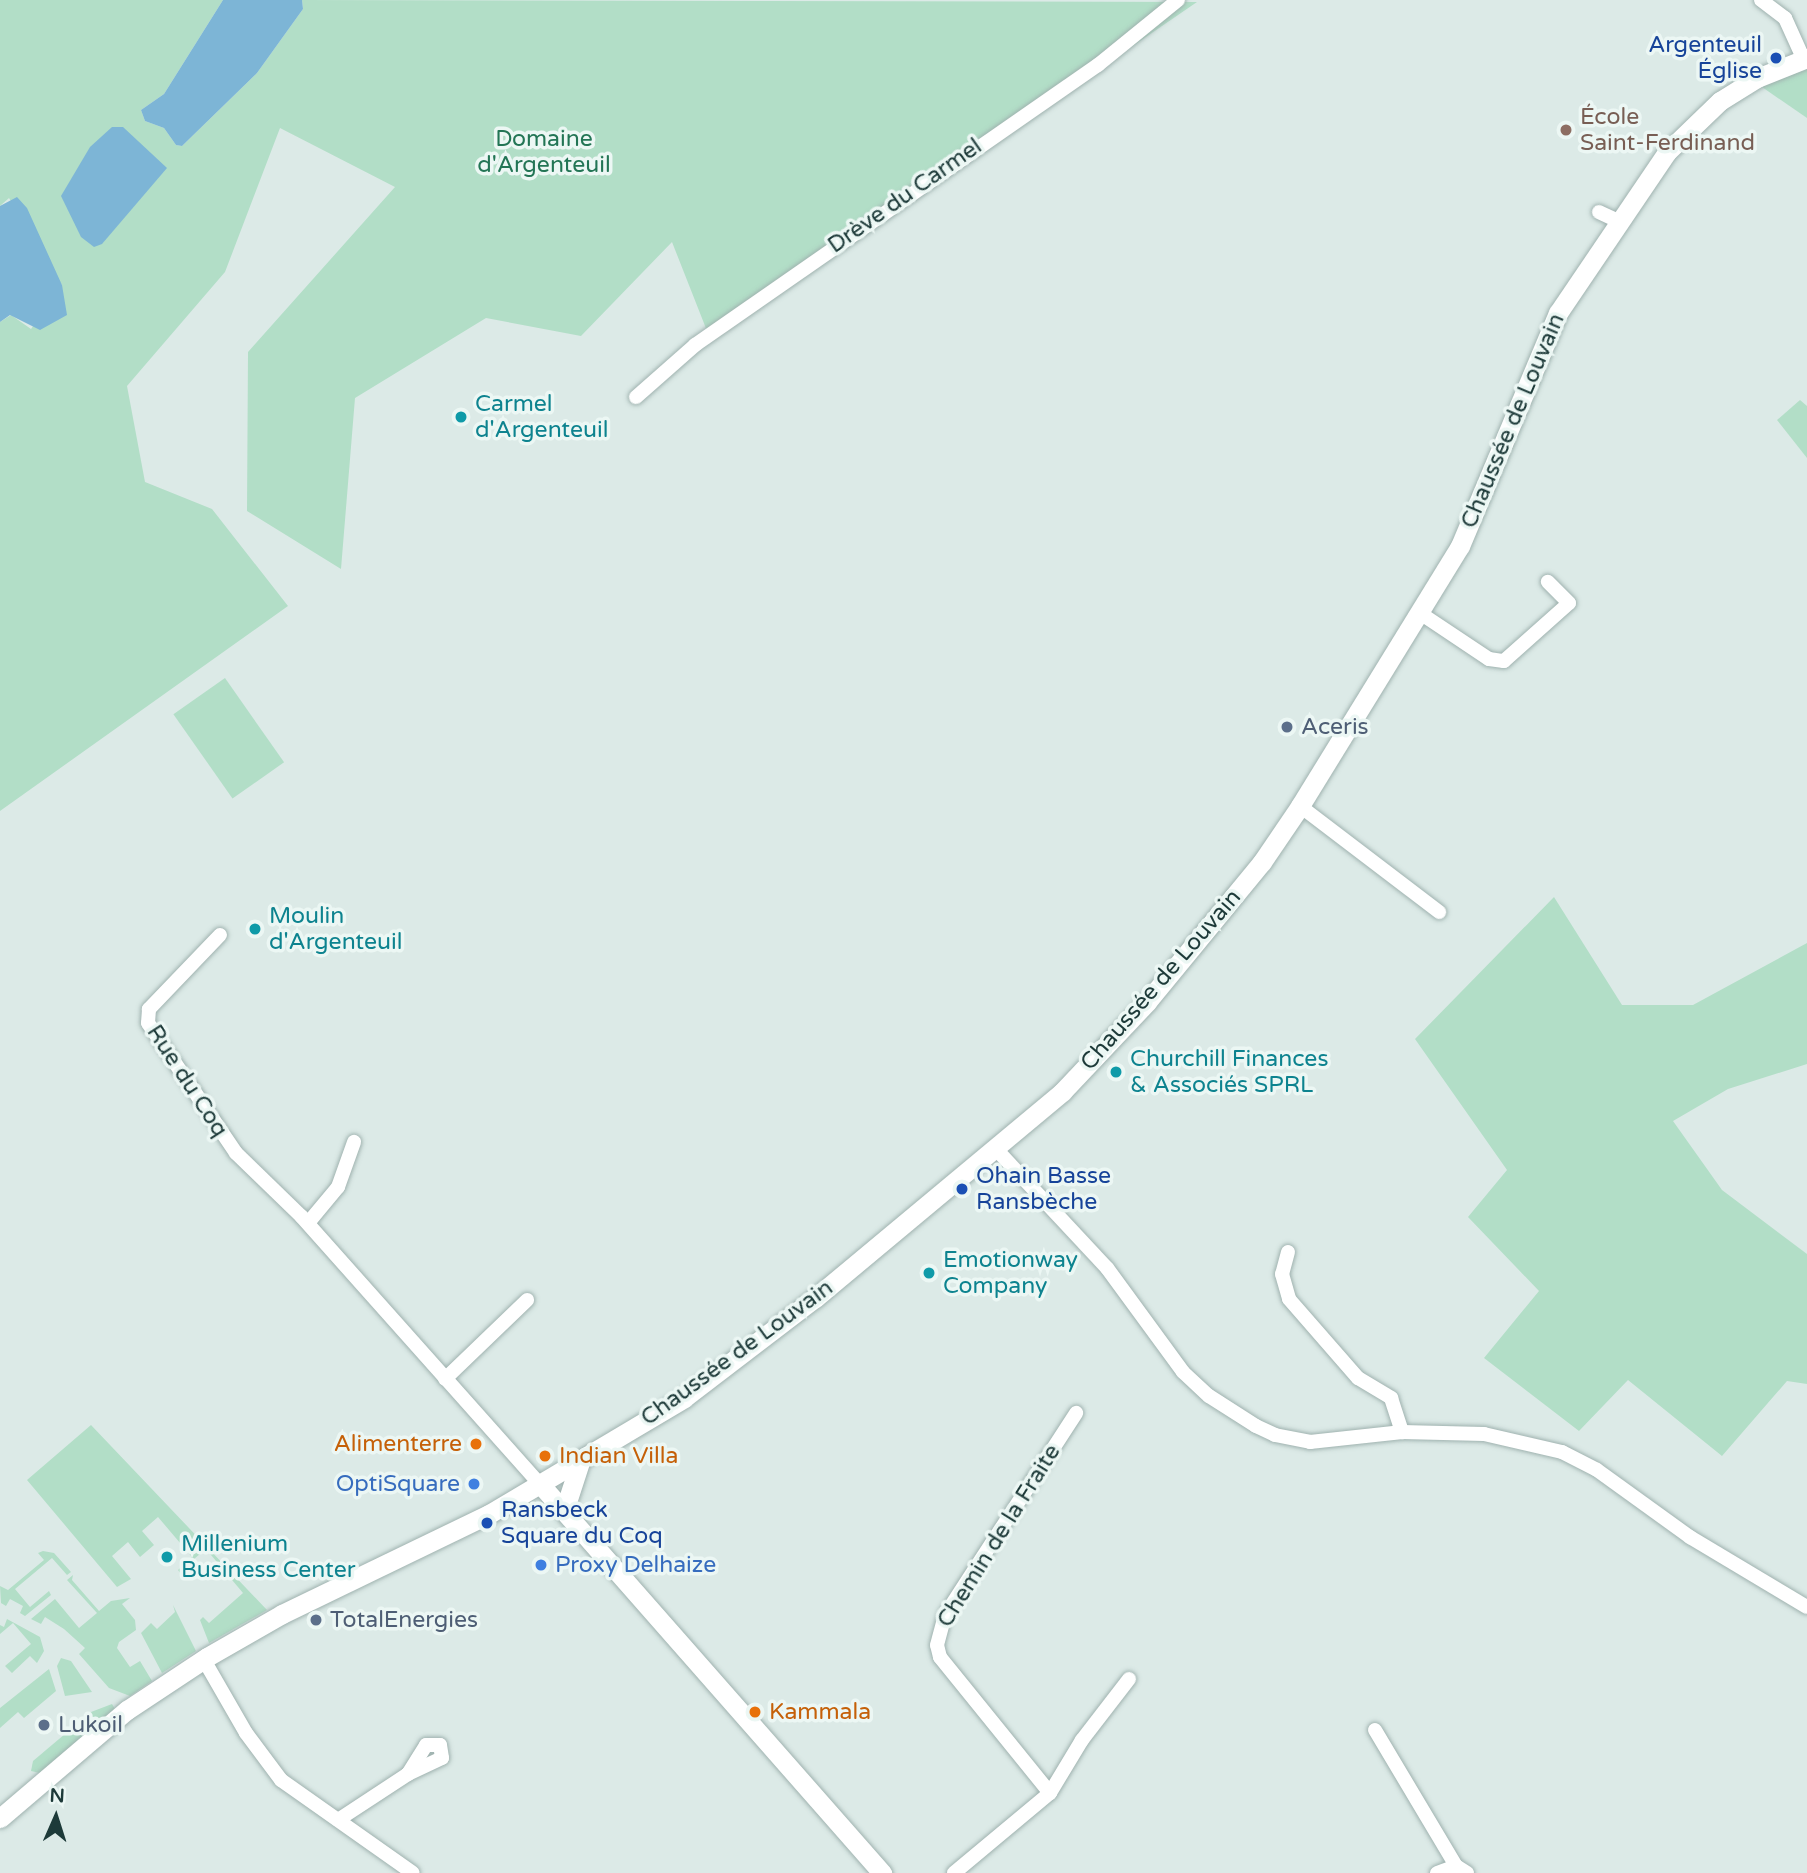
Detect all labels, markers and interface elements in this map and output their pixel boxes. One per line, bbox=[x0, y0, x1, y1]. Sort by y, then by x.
place label: Argenteuil Église bbox=[1648, 31, 1762, 85]
marker: Argenteuil Église bbox=[1768, 50, 1784, 66]
place label: École Saint-Ferdinand bbox=[1580, 103, 1755, 157]
marker: École Saint-Ferdinand bbox=[1558, 122, 1574, 138]
park label: Domaine d'Argenteuil bbox=[477, 125, 611, 179]
street label: Drève du Carmel bbox=[823, 133, 987, 259]
street label: Chaussée de Louvain bbox=[1455, 310, 1571, 532]
place label: Carmel d'Argenteuil bbox=[475, 390, 608, 444]
marker: Carmel d'Argenteuil bbox=[453, 409, 469, 425]
place label: Aceris bbox=[1301, 713, 1369, 741]
marker: Aceris bbox=[1279, 719, 1295, 735]
street label: Chaussée de Louvain bbox=[1075, 884, 1247, 1076]
place label: Moulin d'Argenteuil bbox=[269, 902, 402, 956]
marker: Moulin d'Argenteuil bbox=[247, 921, 263, 937]
street label: Rue du Coq bbox=[141, 1020, 233, 1142]
place label: Churchill Finances & Associés SPRL bbox=[1130, 1045, 1328, 1099]
marker: Churchill Finances & Associés SPRL bbox=[1108, 1064, 1124, 1080]
place label: Ohain Basse Ransbèche bbox=[976, 1162, 1111, 1216]
marker: Ohain Basse Ransbèche bbox=[954, 1181, 970, 1197]
place label: Emotionway Company bbox=[943, 1246, 1078, 1300]
marker: Emotionway Company bbox=[921, 1265, 937, 1281]
street label: Chaussée de Louvain bbox=[636, 1274, 838, 1432]
place label: Alimenterre bbox=[334, 1430, 462, 1458]
marker: Alimenterre bbox=[468, 1436, 484, 1452]
street label: Chemin de la Fraite bbox=[932, 1439, 1066, 1633]
place label: Indian Villa bbox=[559, 1442, 678, 1470]
marker: Indian Villa bbox=[537, 1448, 553, 1464]
place label: OptiSquare bbox=[336, 1470, 460, 1498]
marker: OptiSquare bbox=[466, 1476, 482, 1492]
place label: Ransbeck Square du Coq bbox=[501, 1496, 663, 1550]
marker: Ransbeck Square du Coq bbox=[479, 1515, 495, 1531]
place label: Millenium Business Center bbox=[181, 1530, 355, 1584]
marker: Millenium Business Center bbox=[159, 1549, 175, 1565]
place label: Proxy Delhaize bbox=[555, 1551, 716, 1579]
marker: Proxy Delhaize bbox=[533, 1557, 549, 1573]
place label: TotalEnergies bbox=[330, 1606, 478, 1634]
marker: TotalEnergies bbox=[308, 1612, 324, 1628]
place label: Kammala bbox=[769, 1698, 871, 1726]
marker: Kammala bbox=[747, 1704, 763, 1720]
place label: Lukoil bbox=[58, 1711, 123, 1739]
marker: Lukoil bbox=[36, 1717, 52, 1733]
north arrow bbox=[21, 1782, 91, 1852]
text: N bbox=[49, 1785, 65, 1807]

